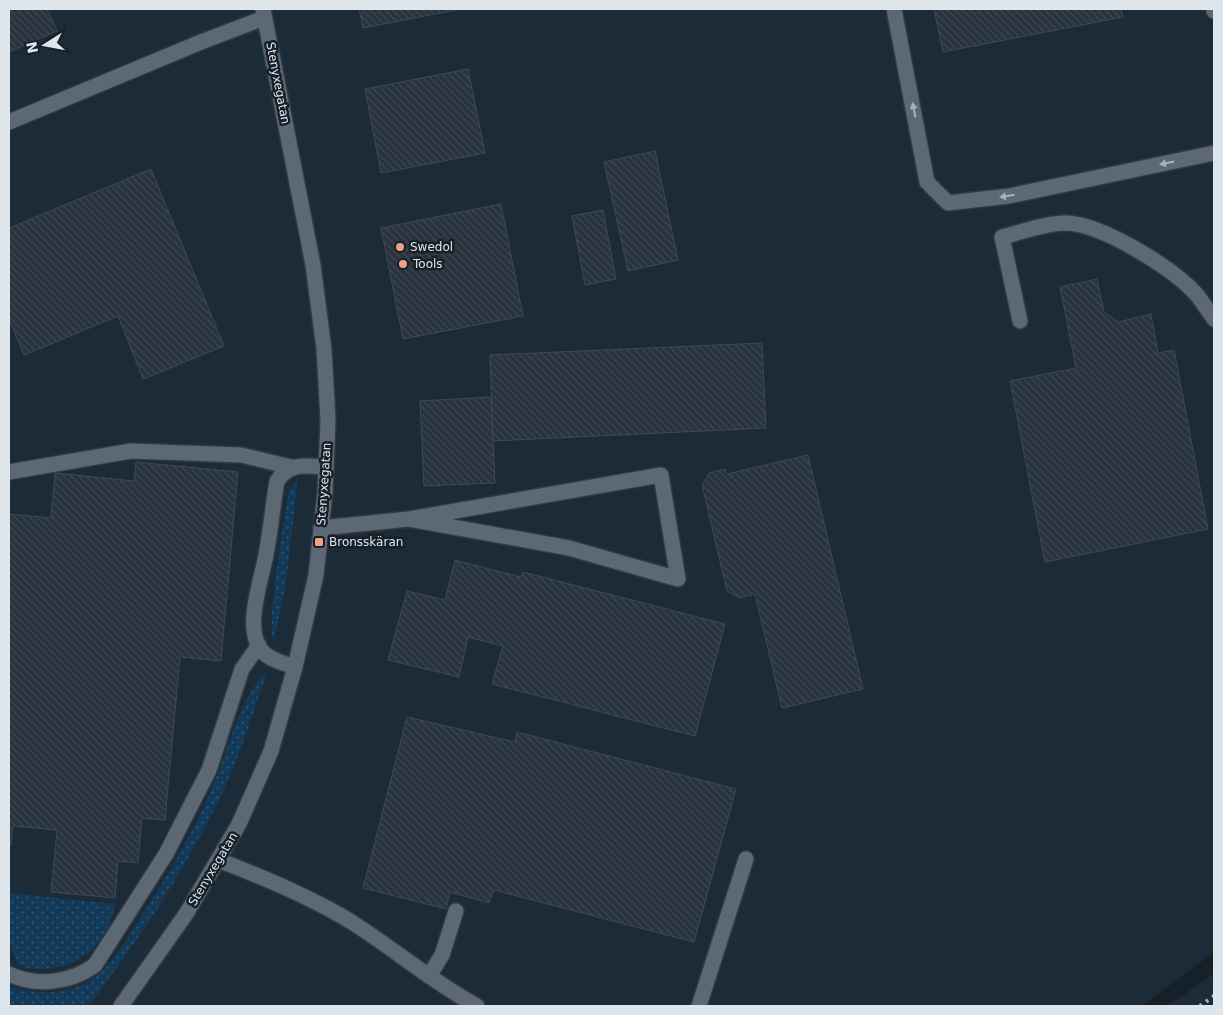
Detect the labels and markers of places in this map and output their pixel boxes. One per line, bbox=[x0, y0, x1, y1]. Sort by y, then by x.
place label: Swedol bbox=[410, 240, 453, 254]
marker: Swedol bbox=[394, 241, 406, 253]
place label: Tools bbox=[412, 257, 443, 271]
marker: Tools bbox=[397, 258, 409, 270]
place label: Bronsskäran bbox=[329, 535, 403, 549]
marker: Bronsskäran bbox=[313, 536, 325, 548]

